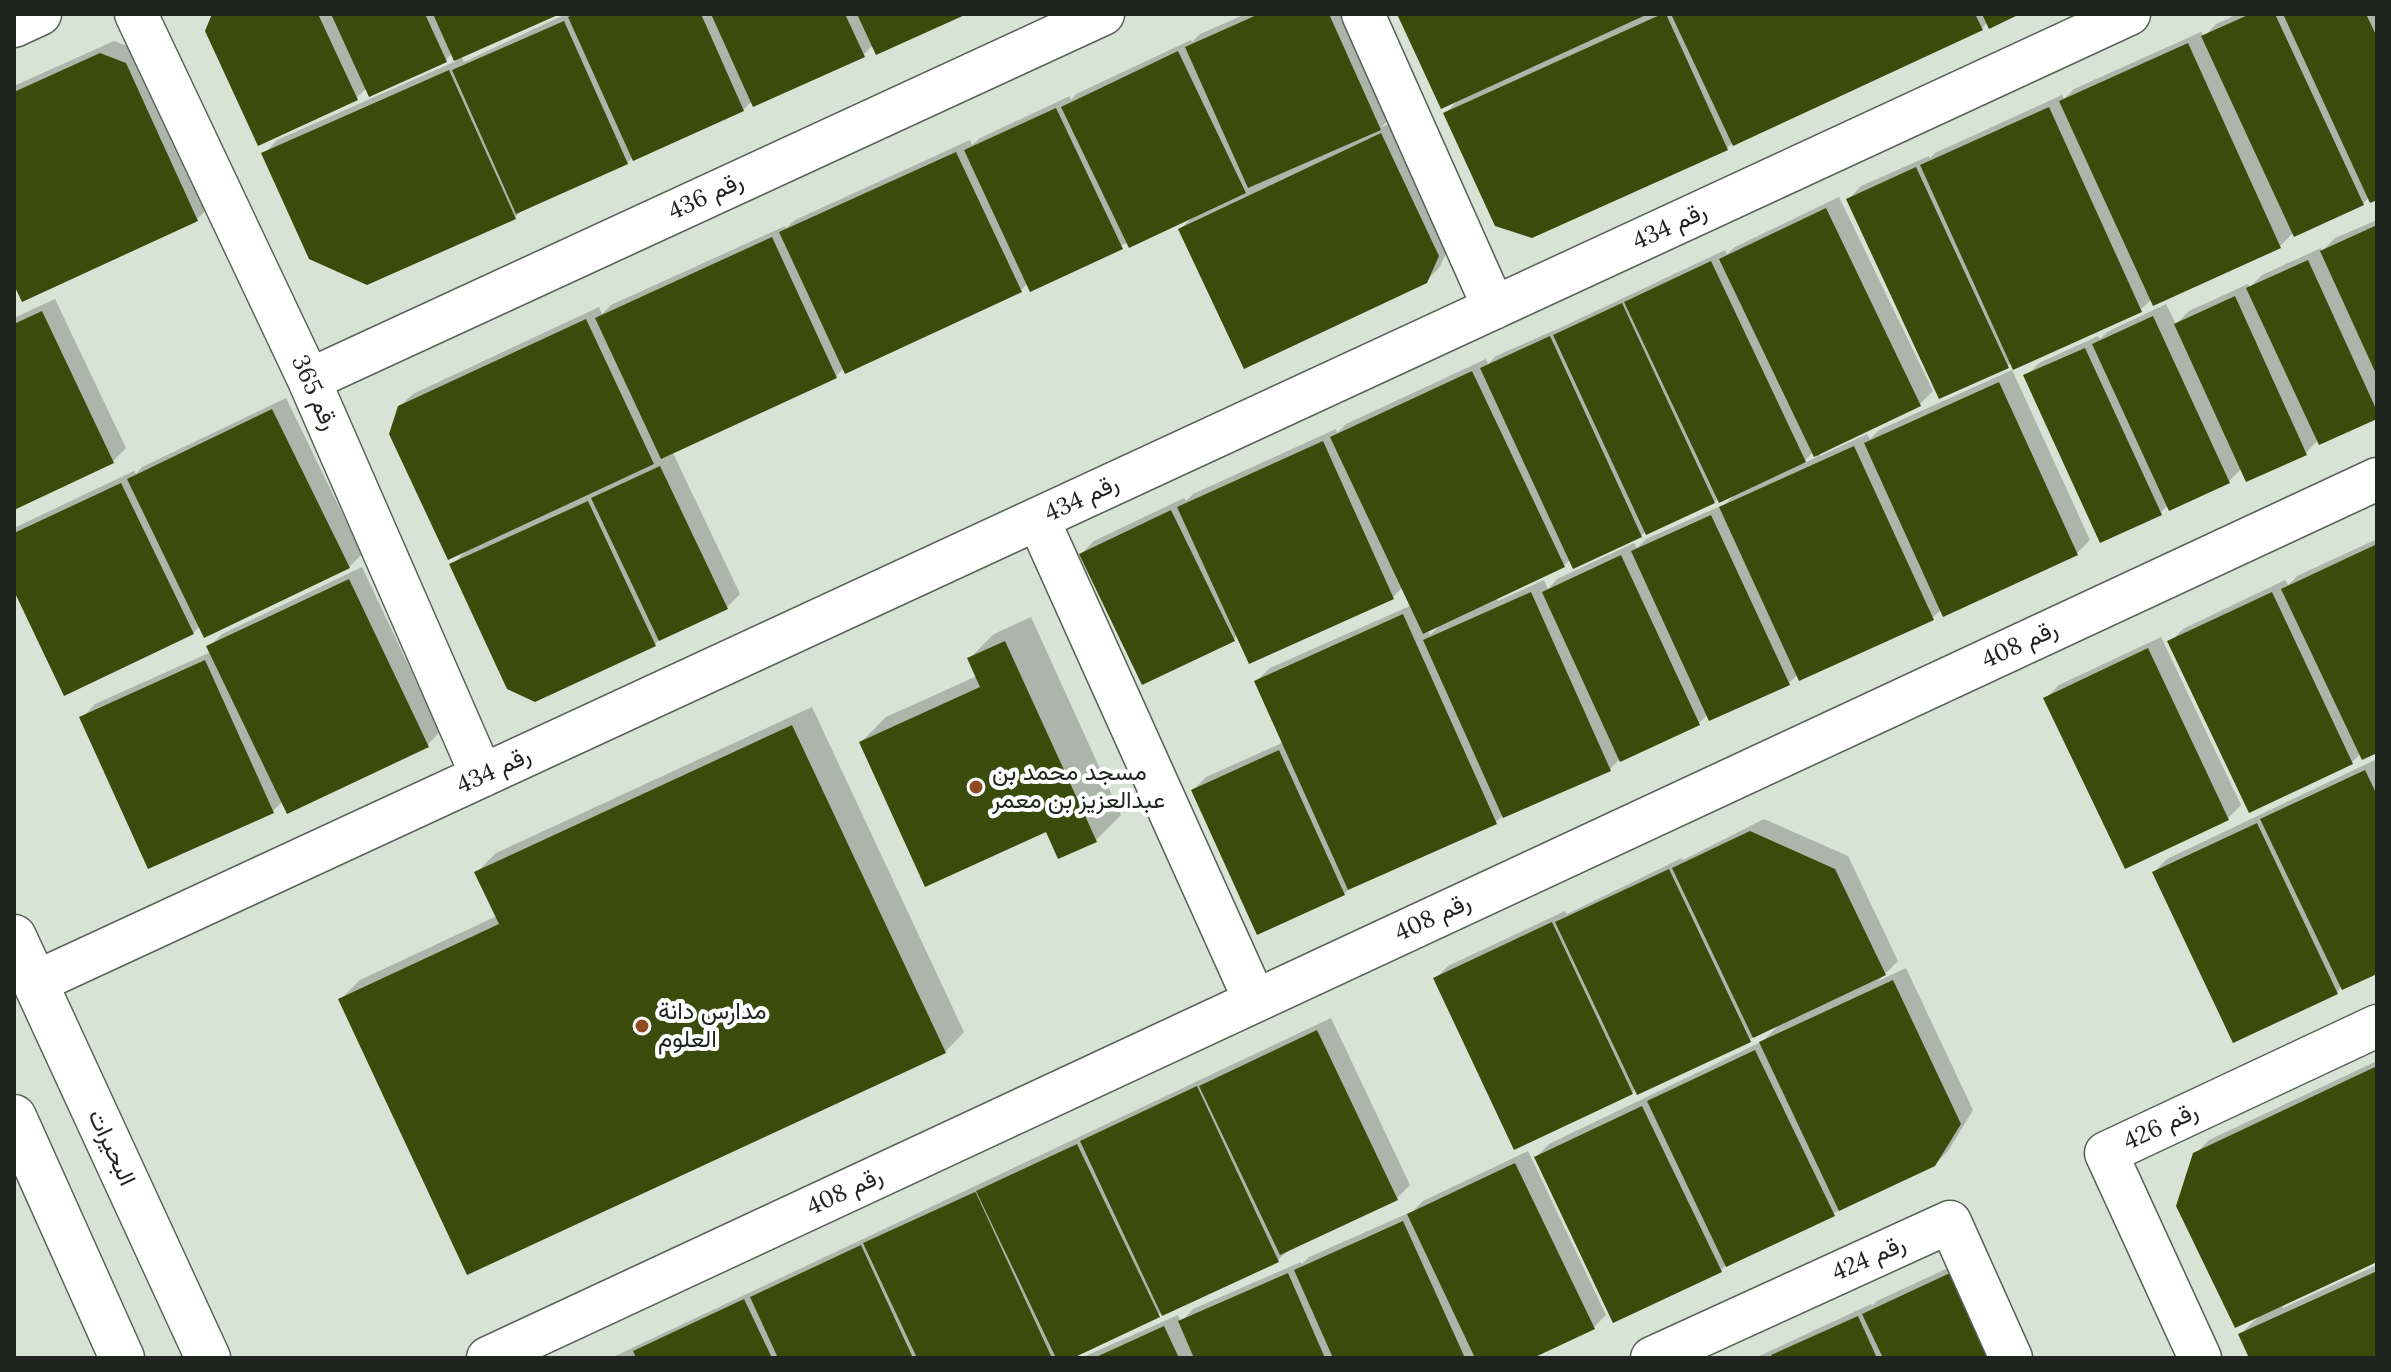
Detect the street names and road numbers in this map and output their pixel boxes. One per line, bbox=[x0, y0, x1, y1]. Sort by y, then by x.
street label: رقم 436 bbox=[664, 167, 748, 227]
street label: رقم 434 bbox=[1628, 197, 1712, 257]
street label: رقم 365 bbox=[285, 351, 343, 435]
street label: رقم 434 bbox=[1040, 469, 1124, 529]
street label: رقم 408 bbox=[1977, 615, 2063, 675]
street label: رقم 434 bbox=[452, 741, 536, 801]
street label: رقم 408 bbox=[1390, 888, 1476, 948]
street label: رقم 426 bbox=[2119, 1097, 2203, 1157]
street label: البحيرات bbox=[81, 1105, 141, 1191]
street label: رقم 408 bbox=[802, 1162, 888, 1222]
street label: رقم 424 bbox=[1828, 1230, 1910, 1288]

